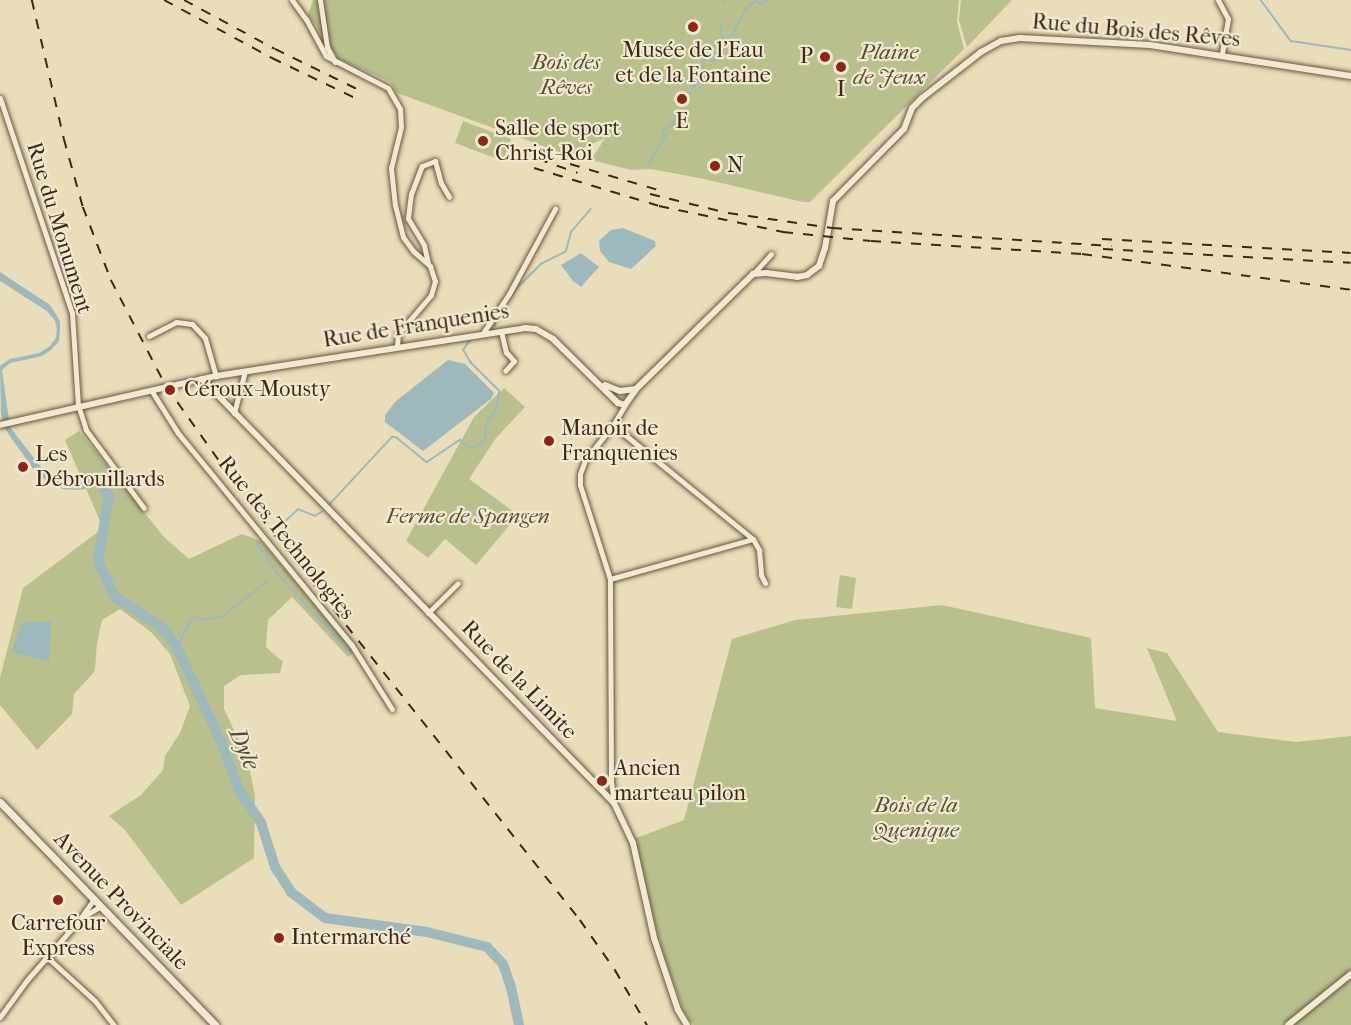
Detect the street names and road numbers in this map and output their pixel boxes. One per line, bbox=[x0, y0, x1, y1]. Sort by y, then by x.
street label: Rue du Bois des Rêves bbox=[1031, 9, 1241, 53]
street label: Rue du Monument bbox=[20, 139, 98, 317]
street label: Rue de Franquenies bbox=[321, 298, 511, 354]
street label: Rue des Technologies bbox=[212, 451, 360, 625]
street label: Rue de la Limite bbox=[456, 615, 582, 745]
street label: Avenue Provinciale bbox=[48, 826, 194, 976]

